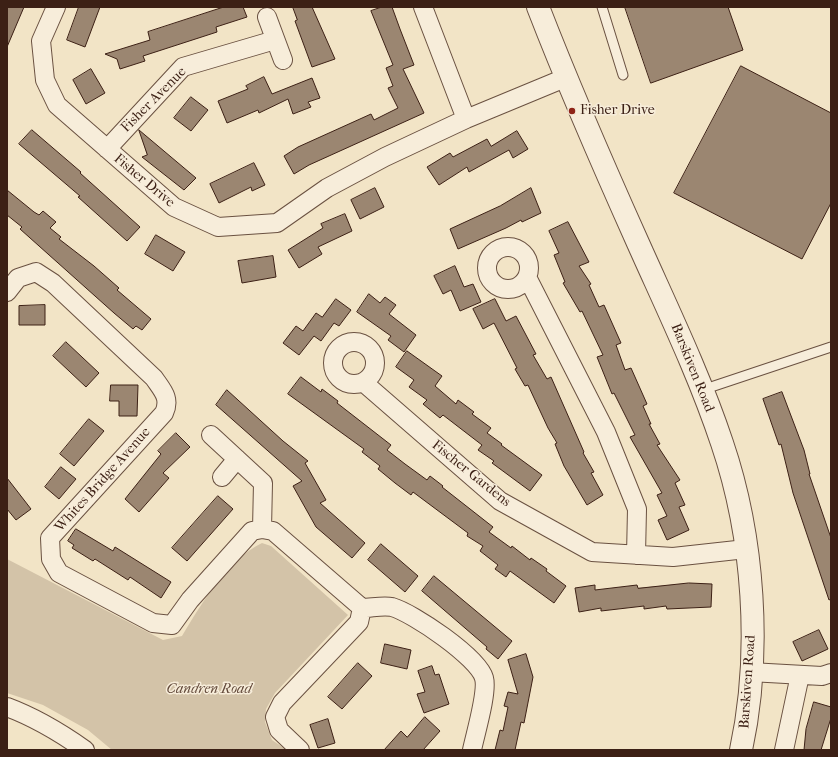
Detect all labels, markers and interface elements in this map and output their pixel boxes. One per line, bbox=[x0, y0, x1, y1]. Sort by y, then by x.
street label: Fisher Avenue bbox=[118, 64, 190, 136]
place label: Fisher Drive bbox=[580, 103, 655, 119]
marker: Fisher Drive bbox=[567, 106, 577, 116]
street label: Fisher Drive bbox=[110, 151, 178, 211]
street label: Barskiven Road bbox=[667, 321, 717, 415]
street label: Whites Bridge Avenue bbox=[52, 424, 154, 536]
street label: Fischer Gardens bbox=[428, 437, 514, 511]
street label: Barskiven Road bbox=[736, 635, 760, 729]
park label: Candren Road bbox=[167, 682, 251, 698]

